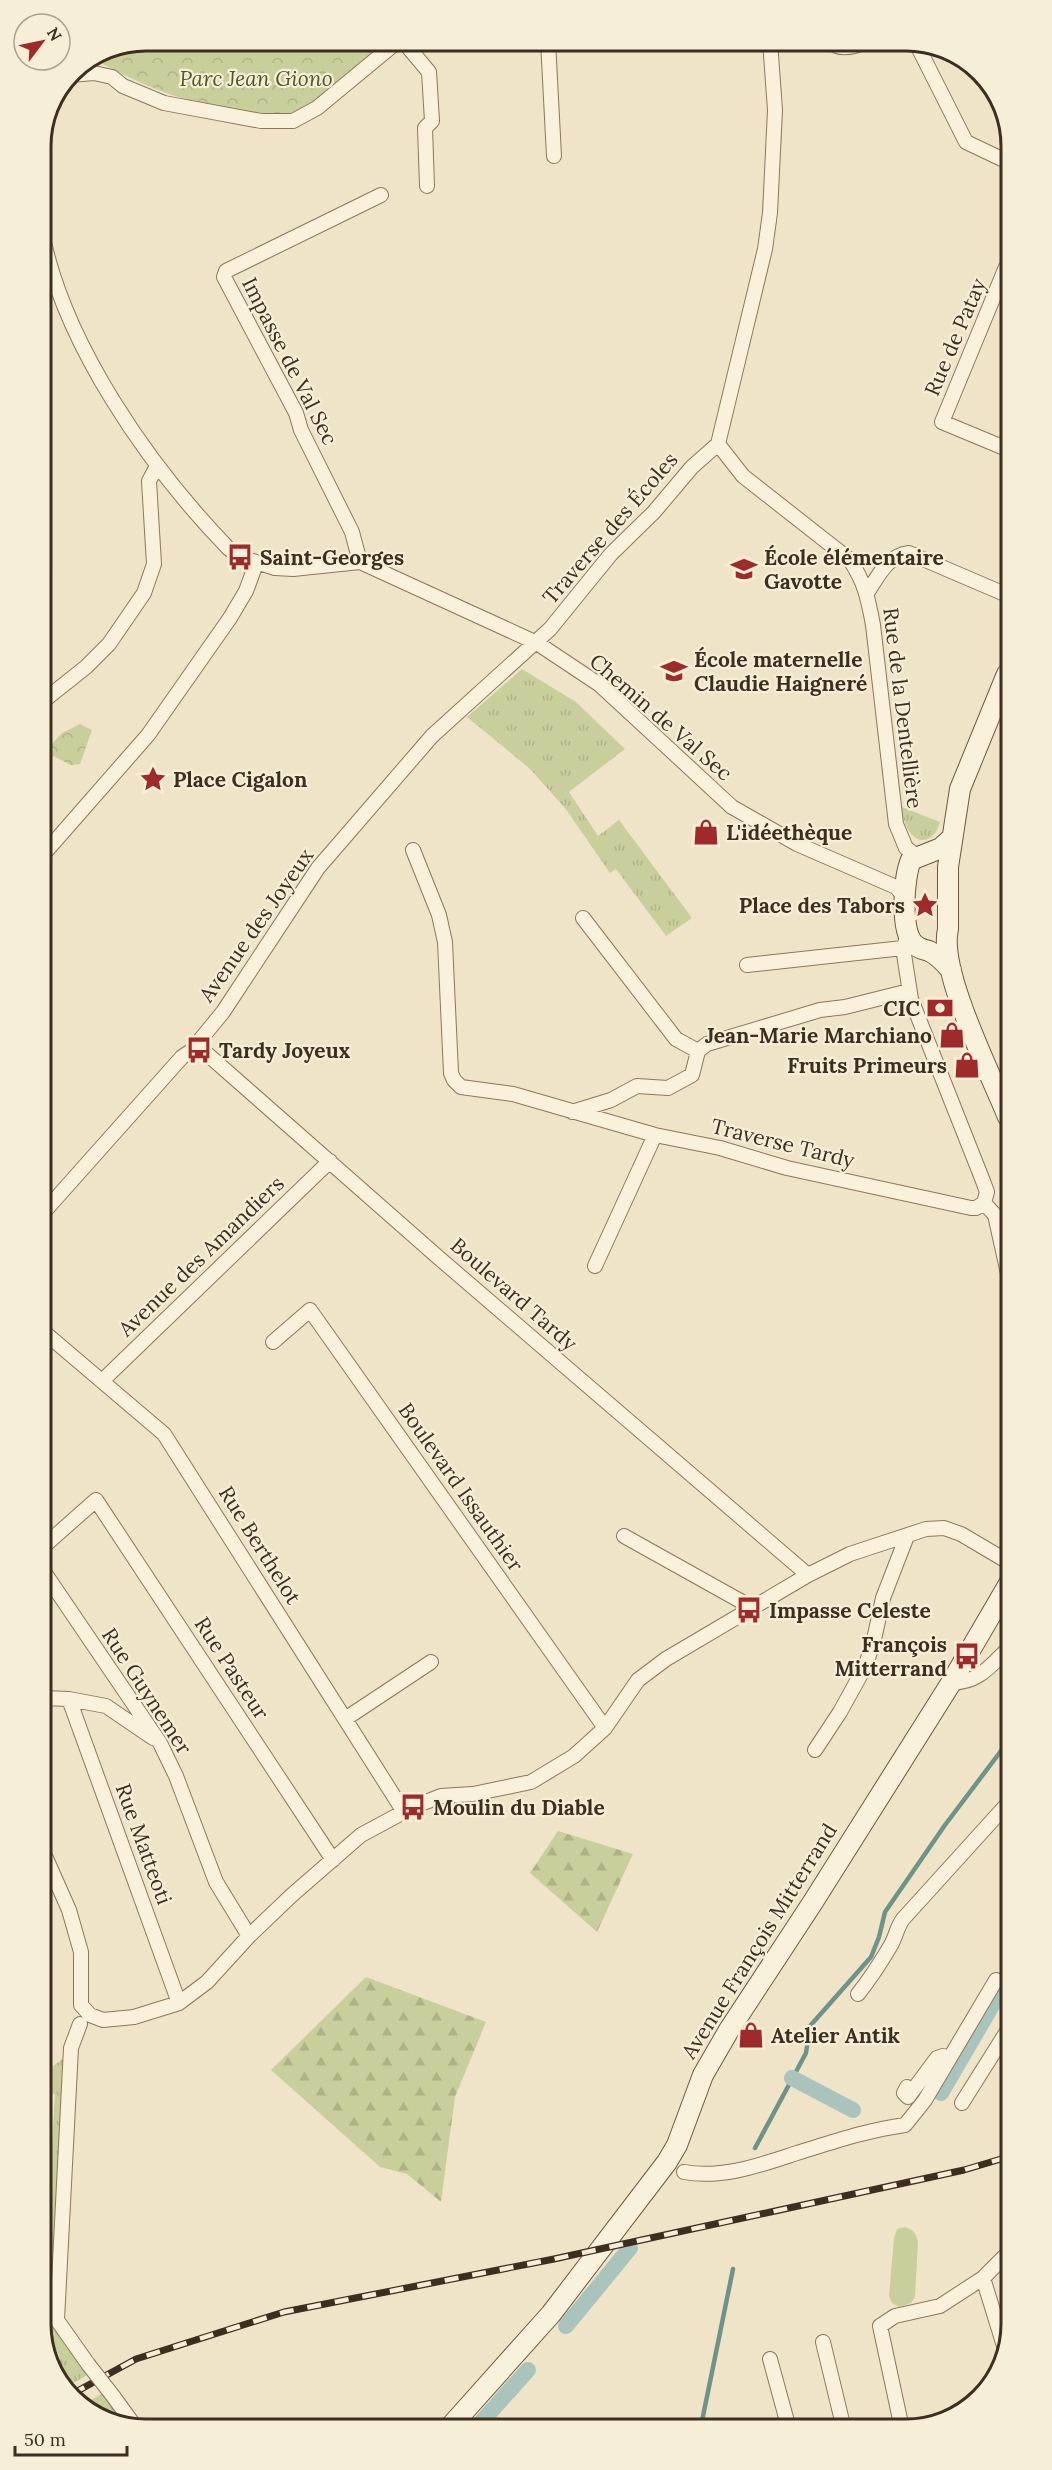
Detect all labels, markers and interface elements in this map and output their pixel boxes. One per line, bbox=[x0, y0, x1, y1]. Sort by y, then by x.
north arrow bbox=[12, 12, 72, 72]
text: N bbox=[43, 24, 66, 45]
park label: Parc Jean Giono bbox=[179, 65, 333, 92]
street label: Impasse de Val Sec bbox=[236, 273, 344, 449]
street label: Rue de Patay bbox=[918, 274, 992, 400]
street label: Traverse des Écoles bbox=[537, 446, 683, 610]
bus stop icon: Saint-Georges bbox=[225, 542, 255, 572]
place label: Saint-Georges bbox=[260, 544, 404, 571]
place label: École élémentaire Gavotte bbox=[764, 544, 944, 595]
school or university icon: École élémentaire Gavotte bbox=[729, 554, 759, 584]
street label: Rue de la Dentellière bbox=[877, 606, 929, 810]
place label: École maternelle Claudie Haigneré bbox=[694, 646, 867, 697]
street label: Chemin de Val Sec bbox=[584, 648, 738, 786]
school or university icon: École maternelle Claudie Haigneré bbox=[659, 656, 689, 686]
place icon: Place Cigalon bbox=[138, 764, 168, 794]
place label: Place Cigalon bbox=[173, 766, 307, 793]
shop icon: L'idéethèque bbox=[691, 817, 721, 847]
place label: L'idéethèque bbox=[726, 819, 852, 846]
street label: Avenue des Joyeux bbox=[192, 843, 319, 1008]
place icon: Place des Tabors bbox=[910, 890, 940, 920]
place label: Place des Tabors bbox=[739, 892, 905, 919]
bank icon: CIC bbox=[925, 993, 955, 1023]
place label: CIC bbox=[883, 995, 921, 1022]
shop icon: Jean-Marie Marchiano bbox=[937, 1020, 967, 1050]
place label: Jean-Marie Marchiano bbox=[705, 1022, 932, 1049]
bus stop icon: Tardy Joyeux bbox=[184, 1035, 214, 1065]
place label: Tardy Joyeux bbox=[219, 1037, 351, 1064]
shop icon: Fruits Primeurs bbox=[952, 1050, 982, 1080]
place label: Fruits Primeurs bbox=[787, 1052, 947, 1079]
street label: Traverse Tardy bbox=[709, 1112, 857, 1174]
street label: Avenue des Amandiers bbox=[112, 1170, 290, 1343]
street label: Boulevard Tardy bbox=[445, 1232, 583, 1356]
street label: Boulevard Issauthier bbox=[393, 1397, 529, 1577]
street label: Rue Berthelot bbox=[213, 1481, 308, 1610]
bus stop icon: Impasse Celeste bbox=[734, 1595, 764, 1625]
place label: Impasse Celeste bbox=[769, 1597, 931, 1624]
street label: Rue Pasteur bbox=[189, 1612, 275, 1724]
street label: Rue Guynemer bbox=[96, 1623, 198, 1759]
place label: François Mitterrand bbox=[834, 1631, 947, 1682]
bus stop icon: François Mitterrand bbox=[952, 1641, 982, 1671]
street label: Rue Matteoti bbox=[110, 1780, 178, 1908]
bus stop icon: Moulin du Diable bbox=[398, 1792, 428, 1822]
place label: Moulin du Diable bbox=[433, 1794, 605, 1821]
street label: Avenue François Mitterrand bbox=[675, 1818, 843, 2065]
shop icon: Atelier Antik bbox=[736, 2020, 766, 2050]
place label: Atelier Antik bbox=[771, 2022, 901, 2049]
scale bar bbox=[15, 2419, 128, 2457]
text: 50 m bbox=[24, 2428, 66, 2451]

